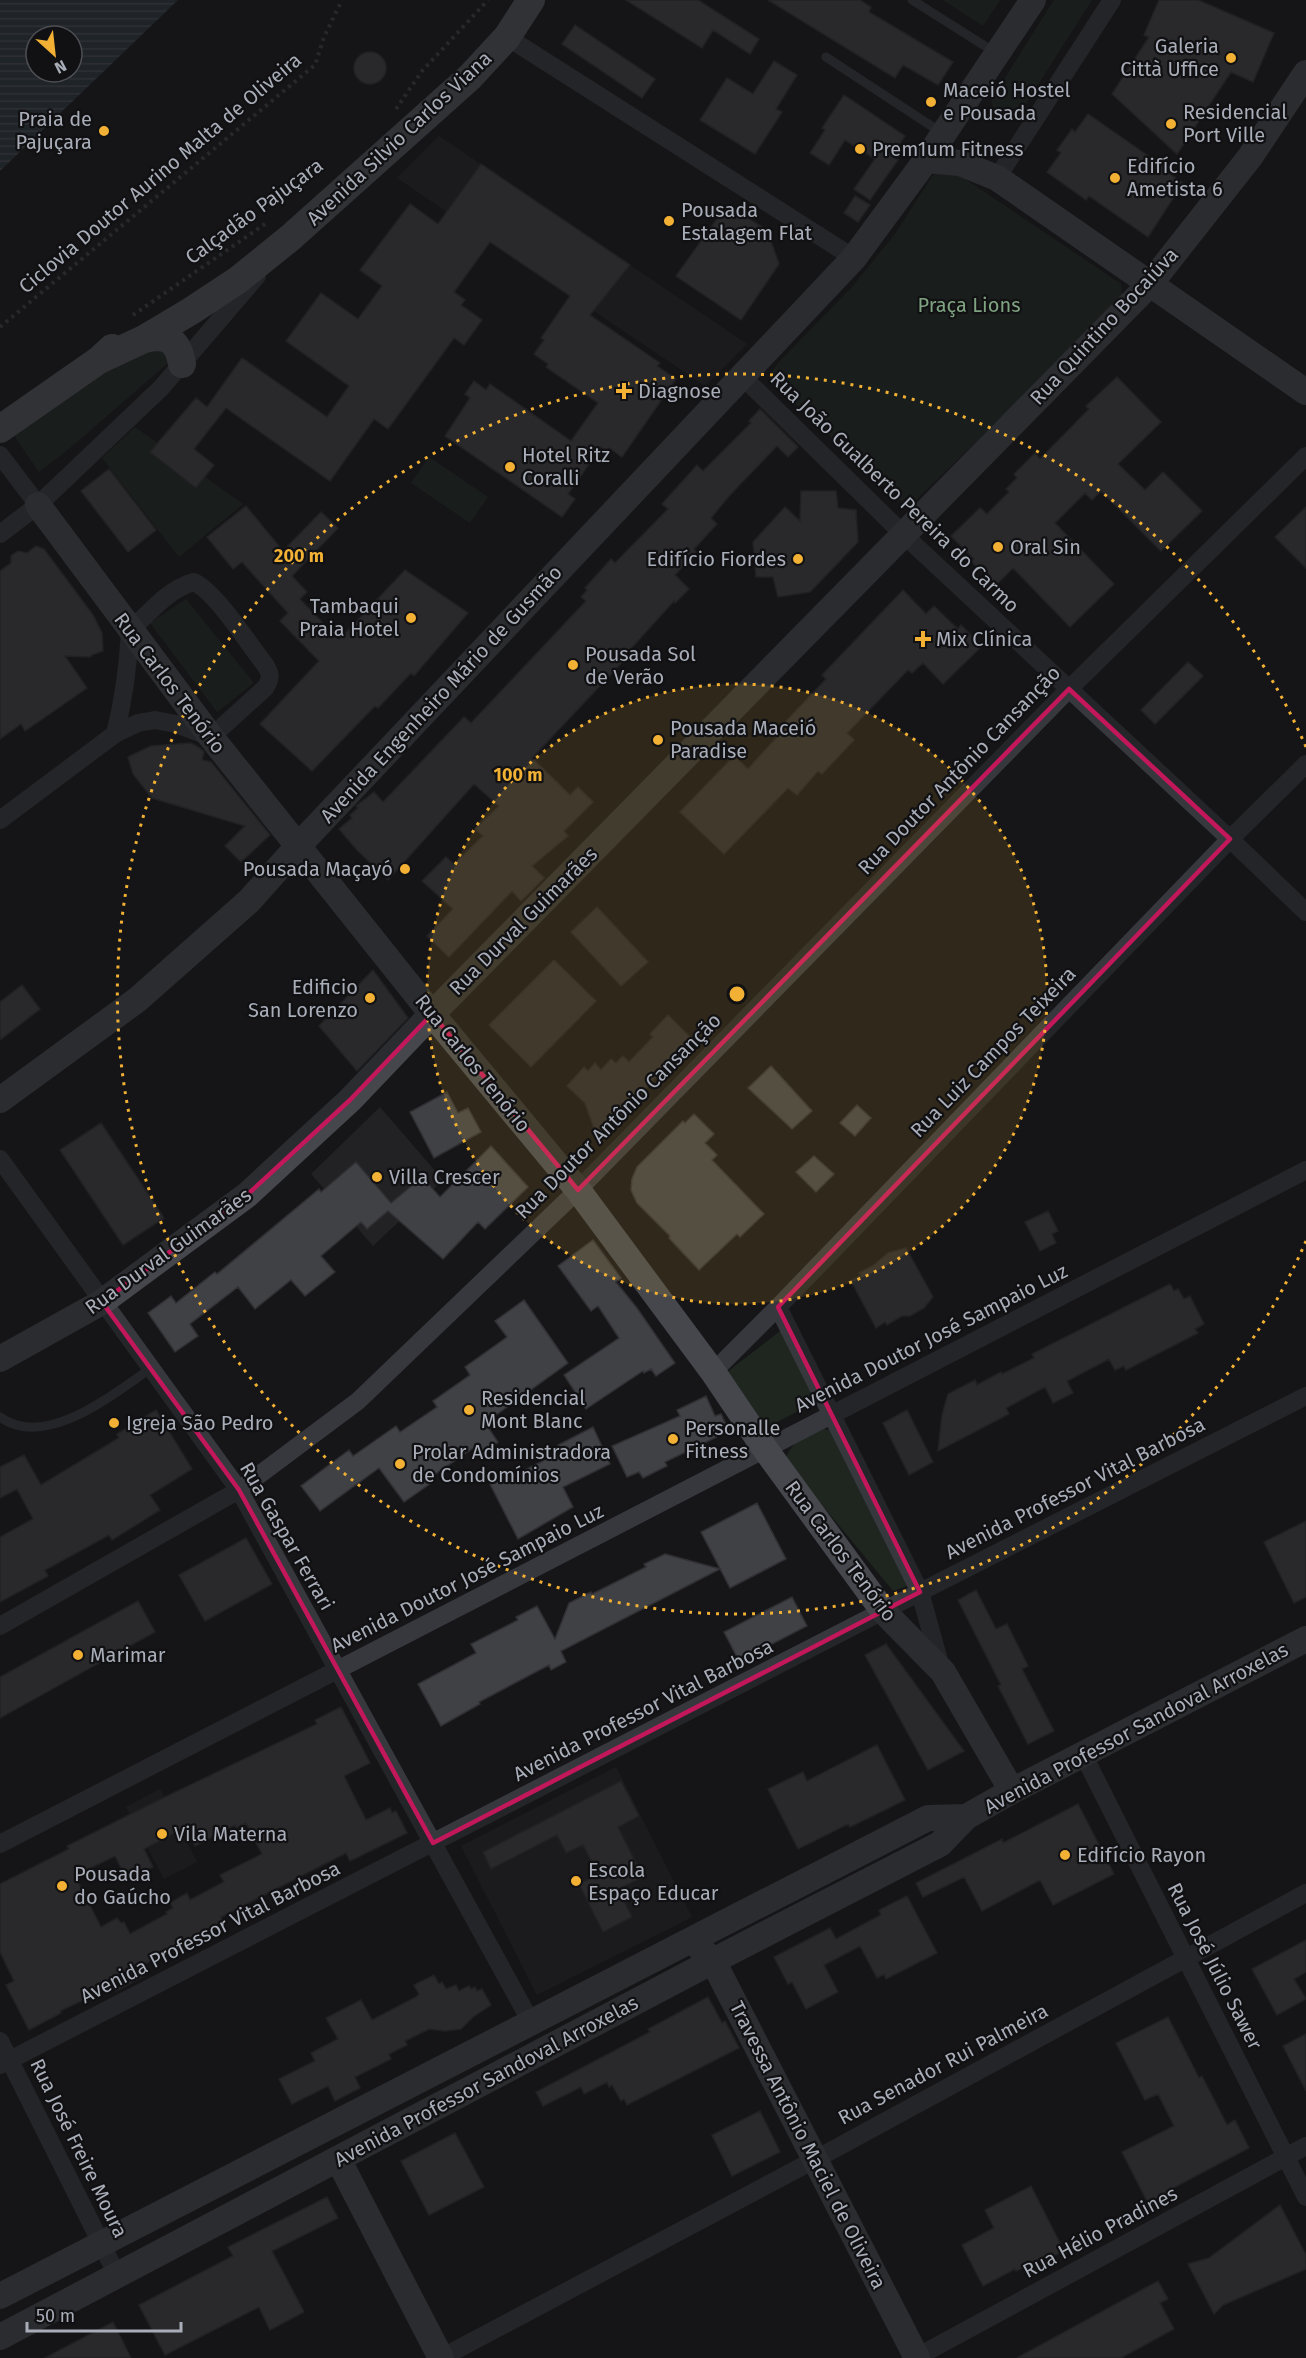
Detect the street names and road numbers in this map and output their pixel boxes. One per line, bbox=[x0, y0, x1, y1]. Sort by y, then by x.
street label: Avenida Silvio Carlos Viana bbox=[302, 46, 496, 230]
street label: Ciclovia Doutor Aurino Malta de Oliveira bbox=[14, 48, 306, 298]
street label: Calçadão Pajuçara bbox=[181, 153, 328, 270]
street label: Rua Quintino Bocaiúva bbox=[1025, 242, 1183, 410]
street label: Rua João Gualberto Pereira do Carmo bbox=[766, 366, 1024, 618]
street label: Avenida Engenheiro Mário de Gusmão bbox=[315, 560, 567, 828]
street label: Rua Carlos Tenório bbox=[109, 608, 231, 758]
street label: Rua Doutor Antônio Cansanção bbox=[853, 661, 1066, 880]
street label: Rua Durval Guimarães bbox=[444, 842, 602, 1000]
street label: Rua Luiz Campos Teixeira bbox=[905, 962, 1081, 1142]
street label: Rua Carlos Tenório bbox=[410, 989, 536, 1137]
street label: Rua Doutor Antônio Cansanção bbox=[510, 1008, 727, 1225]
street label: Rua Durval Guimarães bbox=[80, 1183, 256, 1319]
street label: Avenida Doutor José Sampaio Luz bbox=[791, 1258, 1072, 1417]
street label: Avenida Professor Vital Barbosa bbox=[941, 1412, 1209, 1564]
street label: Rua Gaspar Ferrari bbox=[235, 1458, 339, 1614]
street label: Rua Carlos Tenório bbox=[780, 1476, 902, 1626]
street label: Avenida Doutor José Sampaio Luz bbox=[327, 1498, 608, 1657]
street label: Avenida Professor Vital Barbosa bbox=[509, 1634, 777, 1786]
street label: Avenida Professor Sandoval Arroxelas bbox=[980, 1637, 1292, 1819]
street label: Avenida Professor Vital Barbosa bbox=[76, 1856, 344, 2008]
street label: Rua José Júlio Sawer bbox=[1163, 1879, 1268, 2054]
street label: Avenida Professor Sandoval Arroxelas bbox=[330, 1990, 642, 2172]
street label: Travessa Antônio Maciel de Oliveira bbox=[725, 1997, 891, 2293]
street label: Rua Senador Rui Palmeira bbox=[834, 1998, 1052, 2130]
street label: Rua José Freire Moura bbox=[25, 2055, 133, 2241]
street label: Rua Hélio Pradines bbox=[1019, 2181, 1181, 2283]

